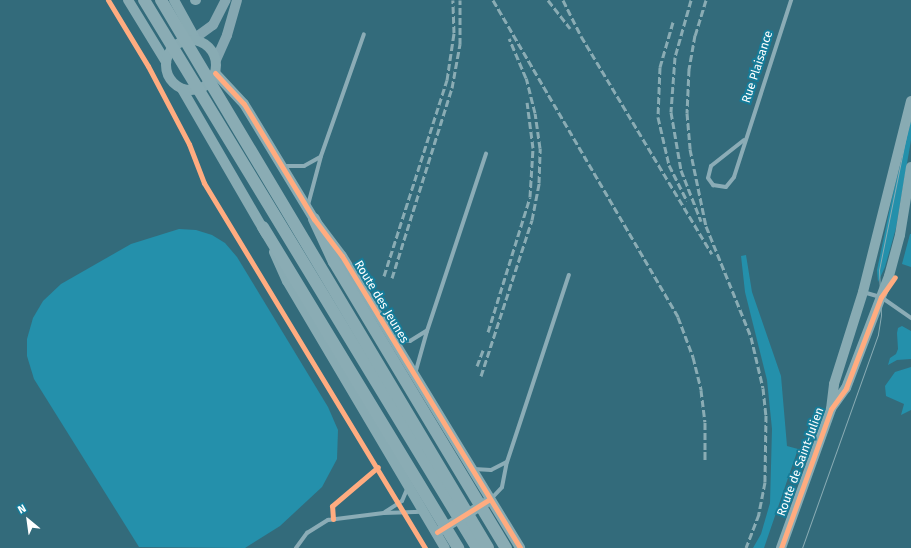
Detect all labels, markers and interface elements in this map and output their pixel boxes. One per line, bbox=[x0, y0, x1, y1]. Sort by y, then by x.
street label: Rue Plaisance bbox=[740, 29, 776, 105]
street label: Route des Jeunes bbox=[351, 258, 411, 346]
street label: Route de Saint-Julien bbox=[775, 405, 827, 519]
north arrow bbox=[8, 500, 48, 540]
text: N bbox=[16, 502, 28, 517]

